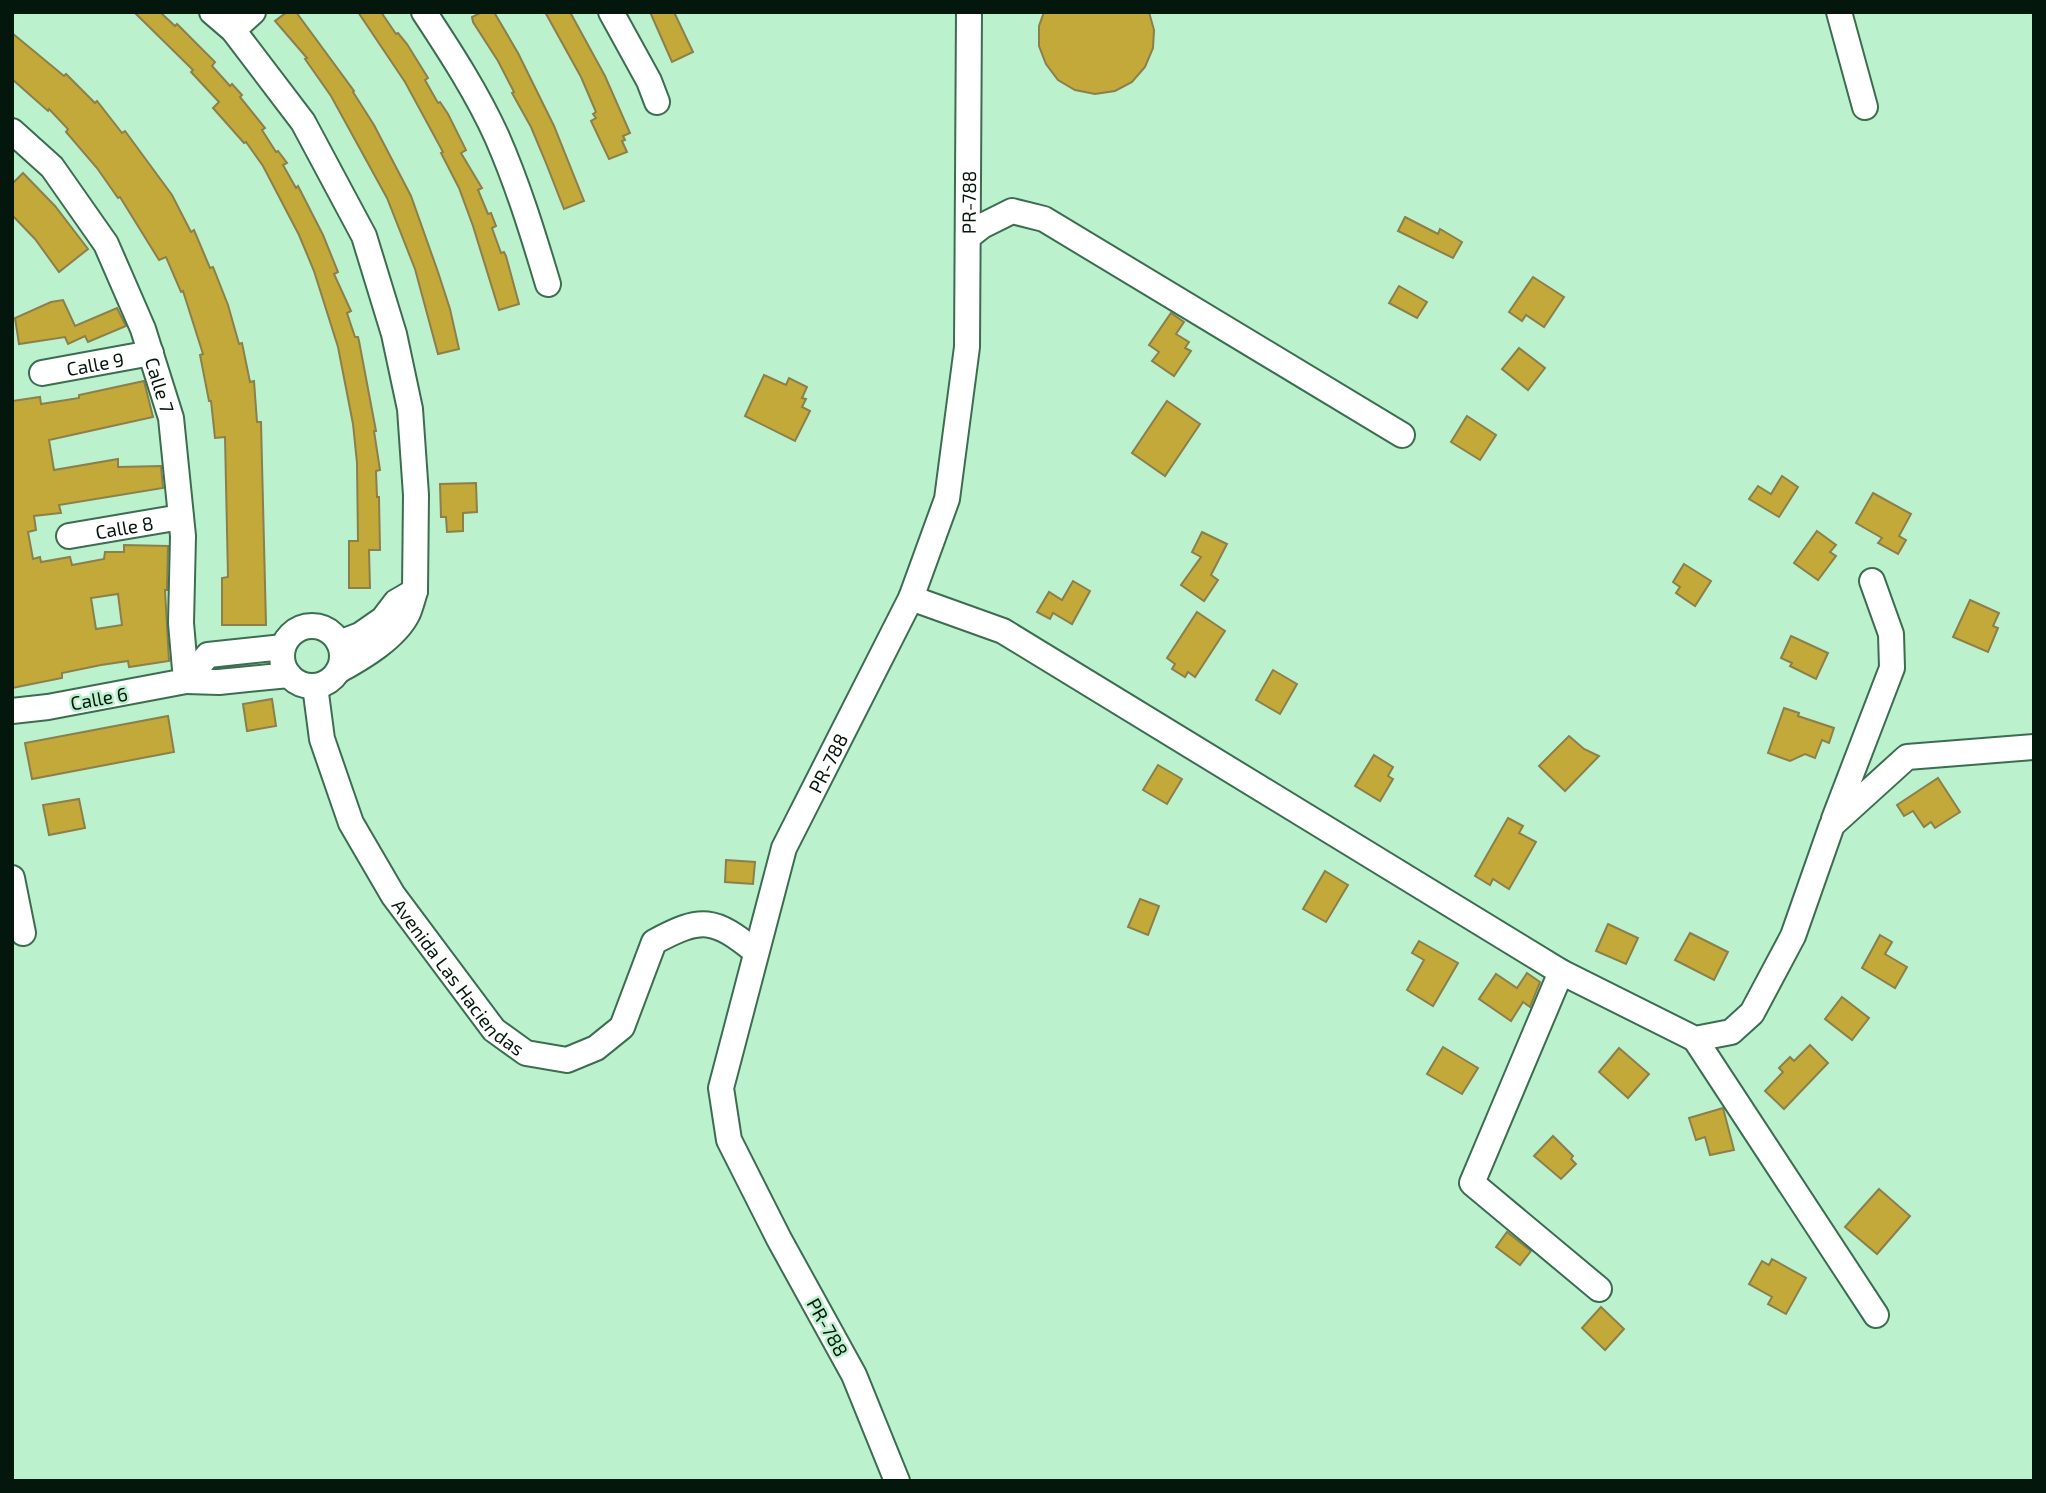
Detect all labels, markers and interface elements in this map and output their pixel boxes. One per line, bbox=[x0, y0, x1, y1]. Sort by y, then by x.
street label: PR-788 bbox=[956, 171, 980, 234]
street label: Calle 9 bbox=[65, 347, 126, 380]
street label: Calle 7 bbox=[141, 354, 180, 416]
street label: Calle 8 bbox=[93, 510, 155, 543]
street label: Calle 6 bbox=[69, 682, 129, 714]
street label: PR-788 bbox=[803, 729, 852, 796]
street label: Avenida Las Haciendas bbox=[388, 894, 529, 1060]
street label: PR-788 bbox=[803, 1294, 853, 1360]

